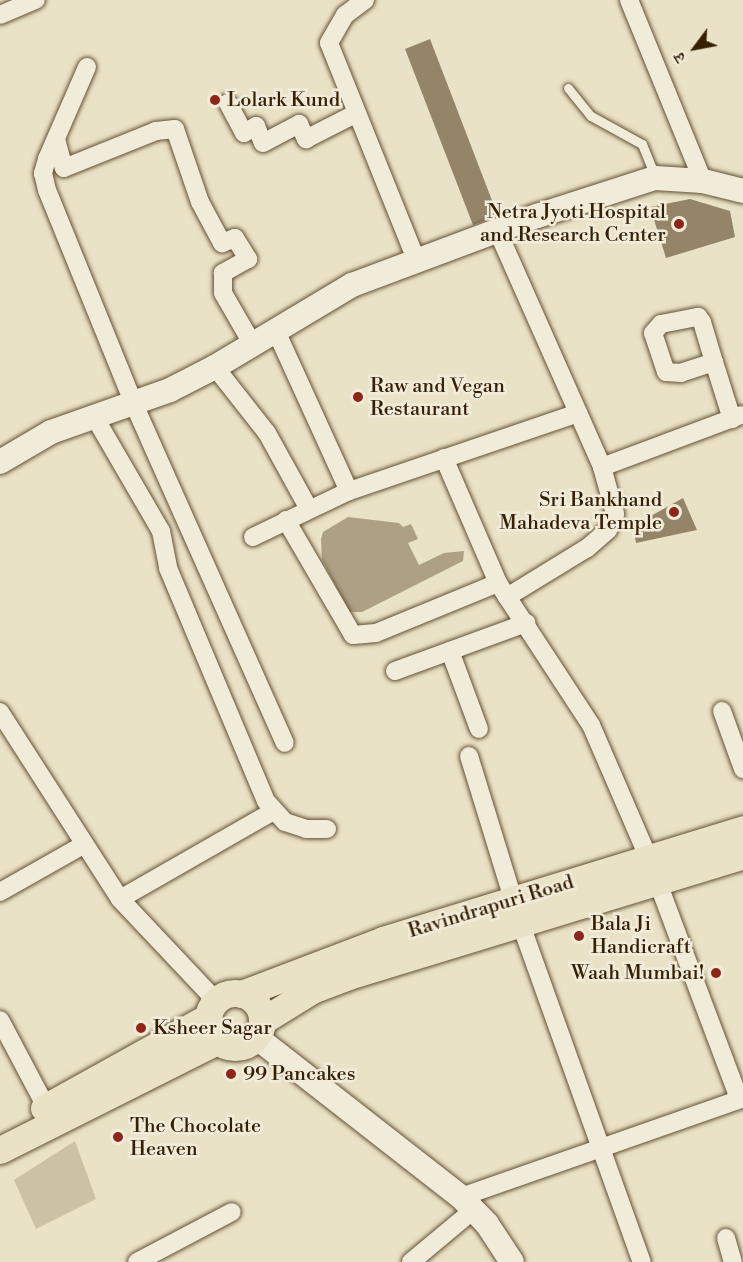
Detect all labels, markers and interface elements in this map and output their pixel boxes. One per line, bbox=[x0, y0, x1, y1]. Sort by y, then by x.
north arrow bbox=[665, 18, 725, 78]
text: उ bbox=[669, 49, 690, 66]
place label: Lolark Kund bbox=[227, 88, 340, 112]
marker: Lolark Kund bbox=[208, 93, 222, 107]
place label: Netra Jyoti Hospital and Research Center bbox=[480, 201, 666, 248]
marker: Netra Jyoti Hospital and Research Center bbox=[670, 215, 688, 233]
place label: Raw and Vegan Restaurant bbox=[370, 374, 505, 421]
marker: Raw and Vegan Restaurant bbox=[351, 390, 365, 404]
place label: Sri Bankhand Mahadeva Temple bbox=[499, 488, 662, 535]
marker: Sri Bankhand Mahadeva Temple bbox=[667, 505, 681, 519]
street label: Ravindrapuri Road bbox=[405, 870, 577, 944]
place label: Bala Ji Handicraft bbox=[591, 912, 691, 959]
marker: Bala Ji Handicraft bbox=[572, 929, 586, 943]
place label: Waah Mumbai! bbox=[571, 961, 704, 985]
marker: Waah Mumbai! bbox=[709, 966, 723, 980]
place label: Ksheer Sagar bbox=[153, 1016, 272, 1040]
marker: Ksheer Sagar bbox=[134, 1021, 148, 1035]
place label: 99 Pancakes bbox=[243, 1062, 355, 1086]
marker: 99 Pancakes bbox=[224, 1067, 238, 1081]
place label: The Chocolate Heaven bbox=[130, 1114, 261, 1161]
marker: The Chocolate Heaven bbox=[111, 1130, 125, 1144]

